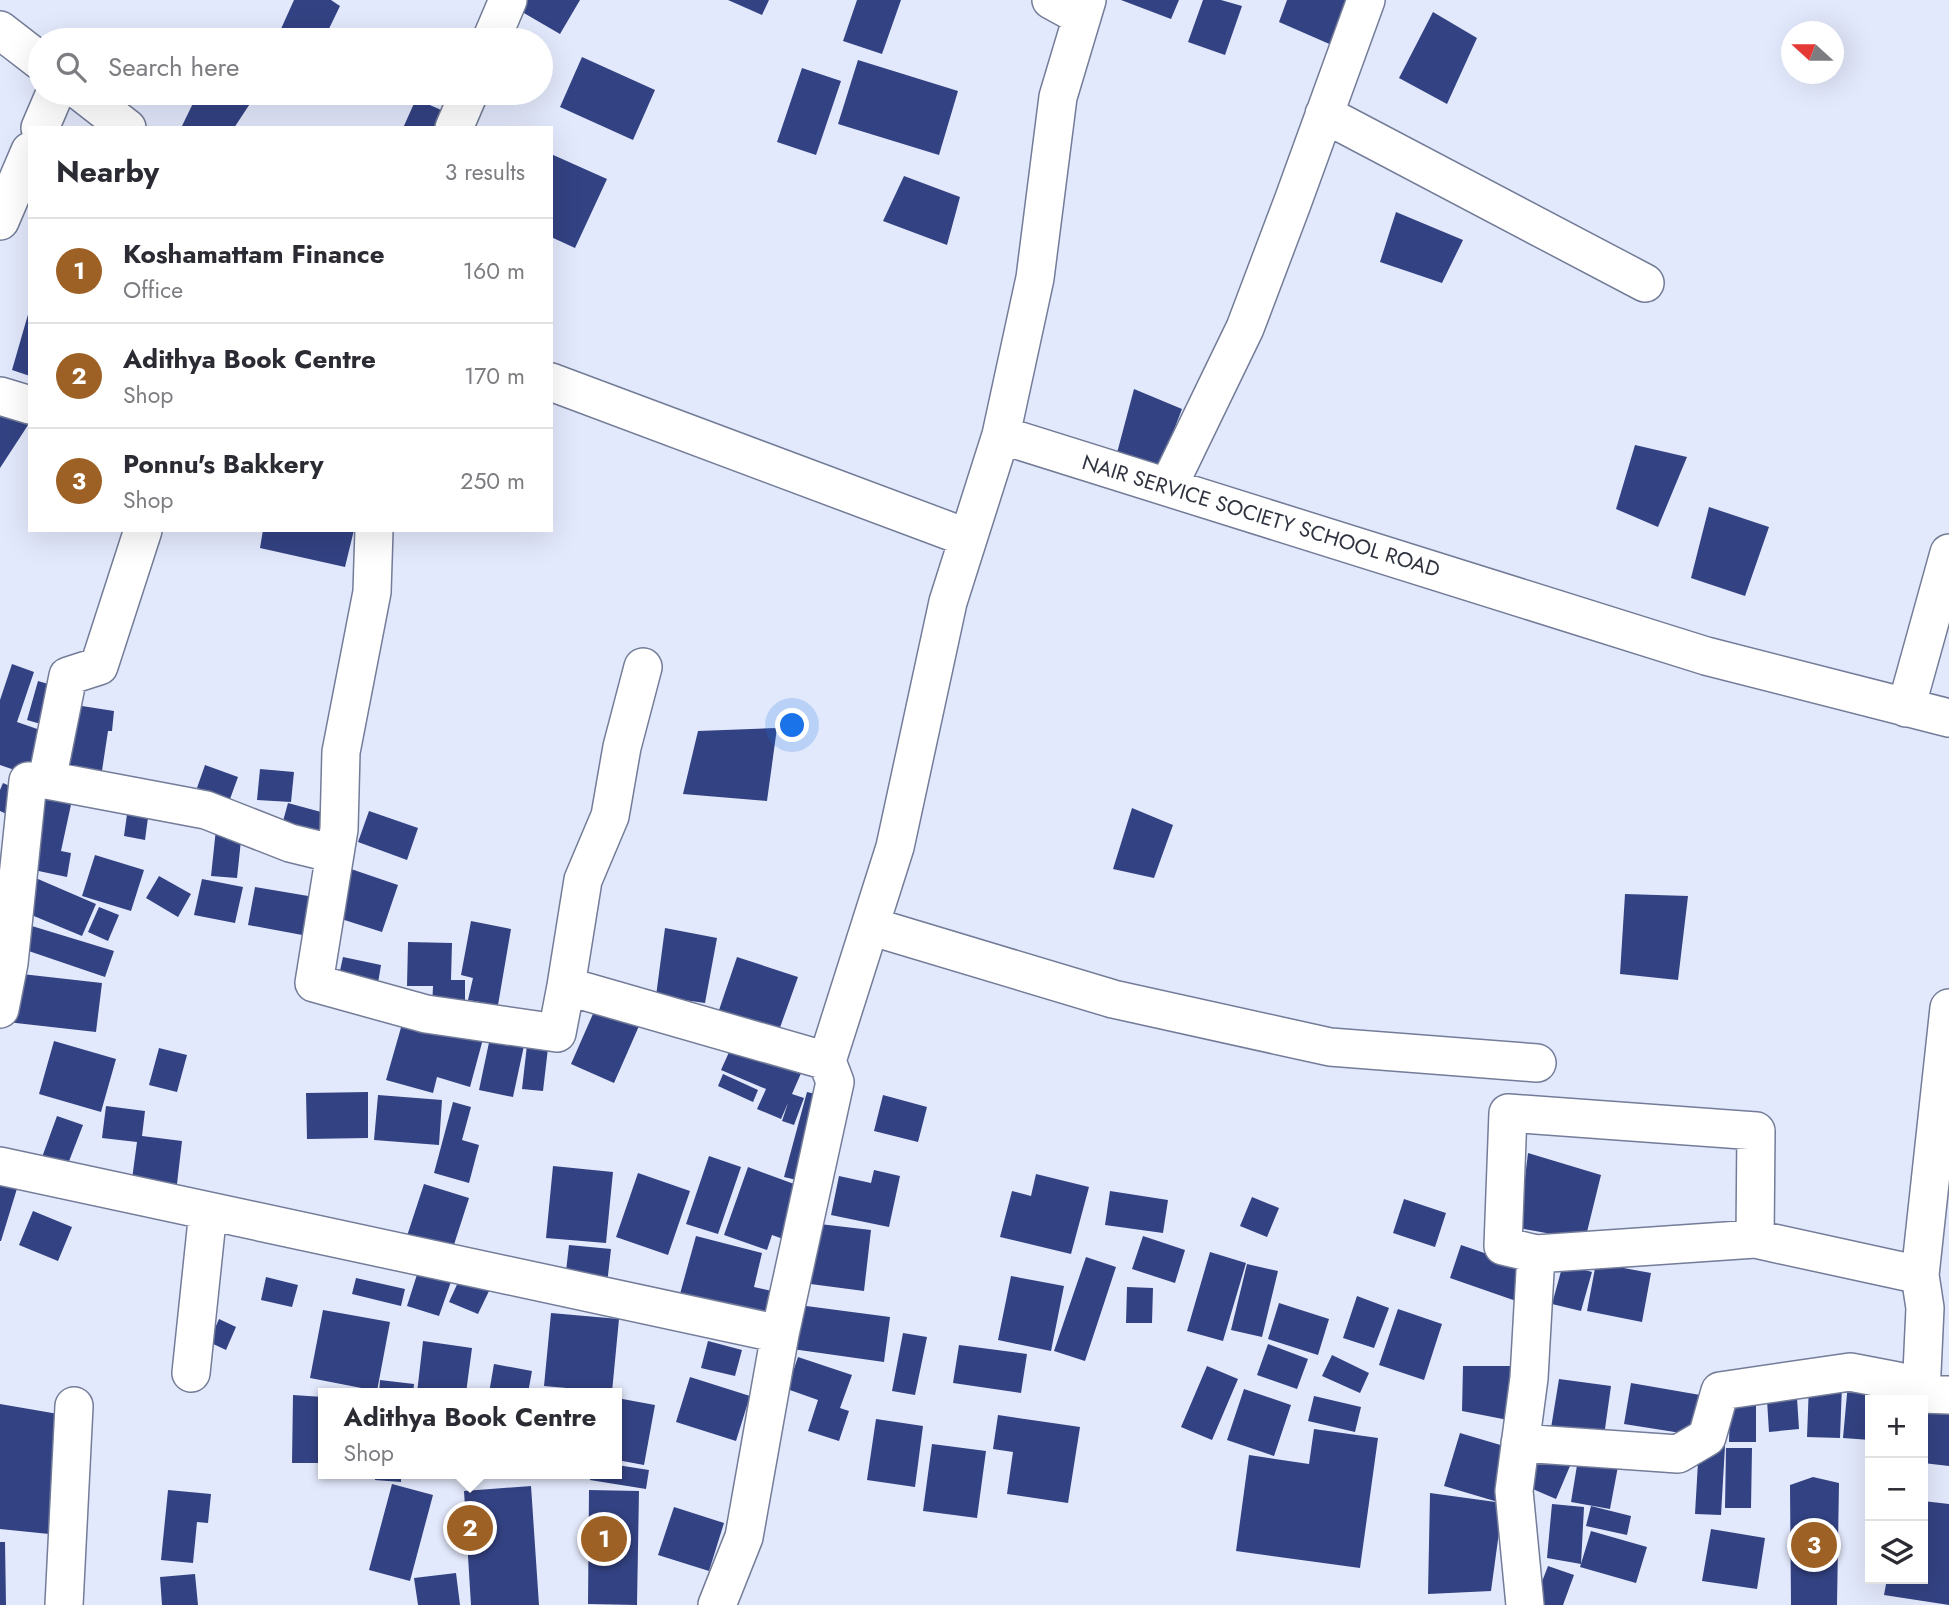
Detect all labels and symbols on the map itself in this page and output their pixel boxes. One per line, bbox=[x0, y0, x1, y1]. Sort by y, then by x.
north arrow bbox=[1781, 21, 1844, 84]
street label: NAIR SERVICE SOCIETY SCHOOL ROAD bbox=[1078, 447, 1444, 585]
your location bbox=[775, 708, 809, 742]
pin: 2 bbox=[447, 1502, 493, 1554]
pin: 1 bbox=[581, 1513, 627, 1565]
pin: 3 bbox=[1791, 1519, 1837, 1571]

